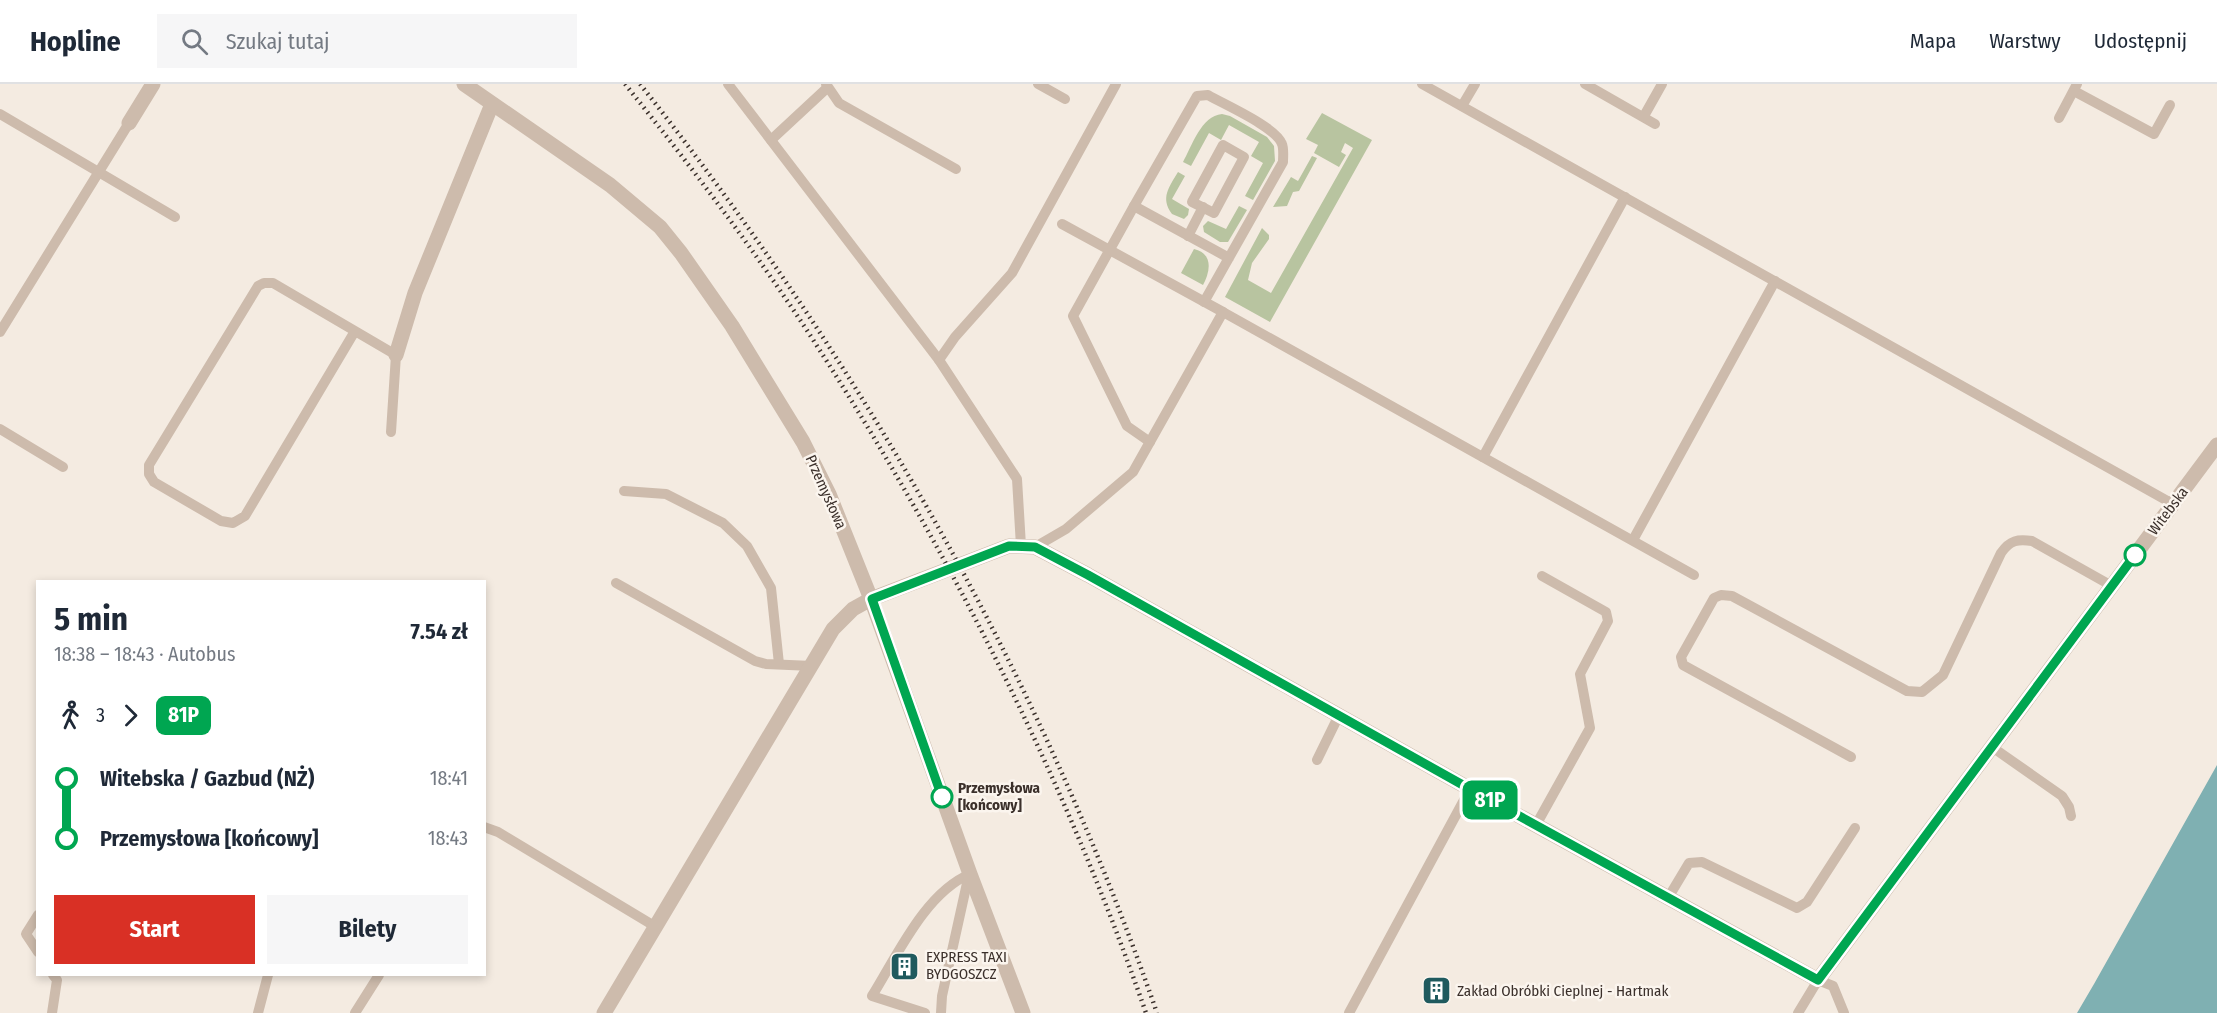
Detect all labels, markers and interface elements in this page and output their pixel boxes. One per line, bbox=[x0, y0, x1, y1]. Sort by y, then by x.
search box bbox=[157, 14, 577, 68]
text: Hopline bbox=[30, 25, 121, 58]
icon: search bbox=[178, 25, 211, 58]
text: Szukaj tutaj bbox=[226, 28, 330, 55]
text: Mapa bbox=[1910, 28, 1956, 54]
text: Warstwy bbox=[1989, 28, 2061, 54]
text: Udostępnij bbox=[2094, 28, 2187, 54]
street label: Przemysłowa bbox=[802, 452, 850, 532]
street label: Witebska bbox=[2144, 483, 2192, 539]
unlabelled marker bbox=[2124, 544, 2146, 566]
text: 5 min bbox=[54, 599, 128, 639]
text: 7.54 zł bbox=[410, 618, 468, 645]
text: 18:38 – 18:43 · Autobus bbox=[54, 642, 236, 666]
icon: walk bbox=[54, 699, 87, 732]
icon: forward bbox=[114, 699, 147, 732]
text: 81P bbox=[168, 702, 199, 728]
text: 3 bbox=[96, 703, 105, 727]
text: Witebska / Gazbud (NŻ) bbox=[100, 765, 314, 792]
text: 18:41 bbox=[430, 766, 468, 790]
place label: Przemysłowa [końcowy] bbox=[958, 779, 1041, 814]
line badge: 81P bbox=[1456, 780, 1524, 820]
marker: Przemysłowa [końcowy] bbox=[931, 786, 953, 808]
text: 81P bbox=[1475, 787, 1505, 813]
text: Przemysłowa [końcowy] bbox=[100, 825, 318, 852]
text: 18:43 bbox=[428, 826, 468, 850]
button: Start bbox=[54, 895, 255, 964]
button: Bilety bbox=[267, 895, 468, 964]
place label: EXPRESS TAXI BYDGOSZCZ bbox=[926, 948, 1007, 983]
building icon: EXPRESS TAXI BYDGOSZCZ bbox=[889, 950, 921, 982]
building icon: Zakład Obróbki Cieplnej - Hartmak bbox=[1420, 975, 1452, 1007]
place label: Zakład Obróbki Cieplnej - Hartmak bbox=[1457, 982, 1668, 1000]

